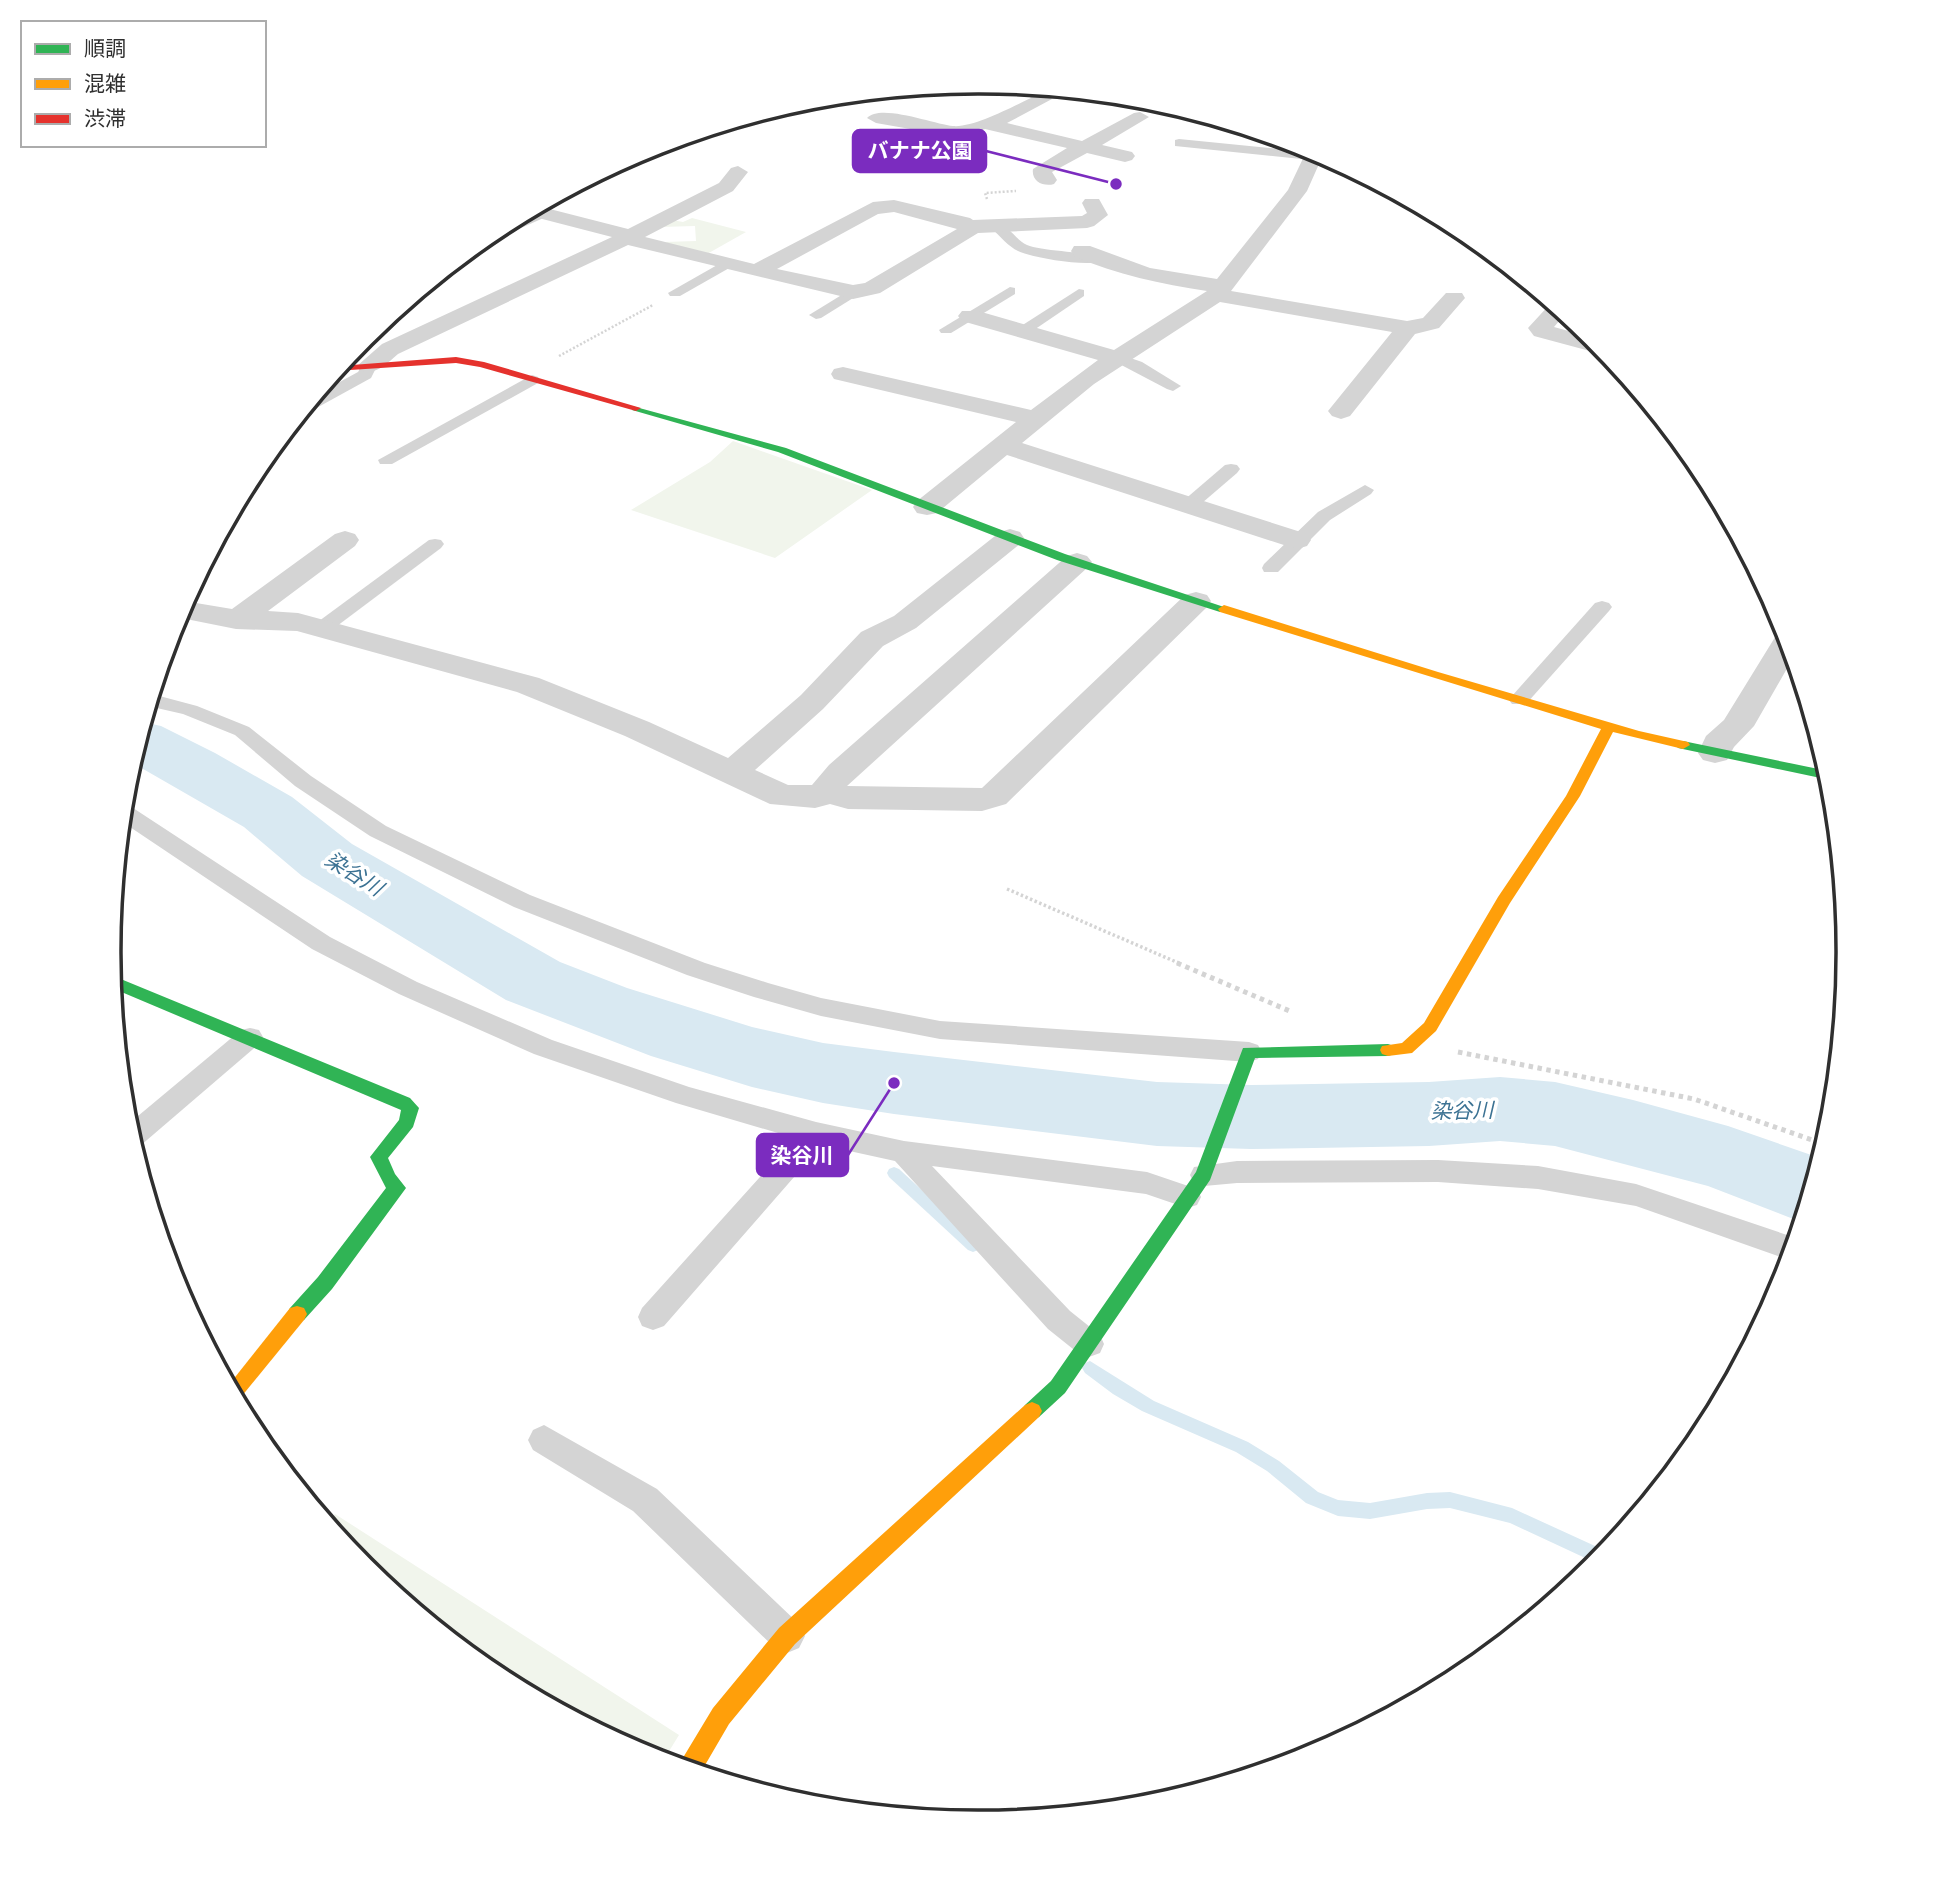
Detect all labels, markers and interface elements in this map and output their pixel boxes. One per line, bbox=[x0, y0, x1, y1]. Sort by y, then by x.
legend bbox=[21, 21, 266, 147]
text: 順調 bbox=[84, 36, 126, 61]
text: 混雑 bbox=[84, 71, 126, 96]
text: 渋滞 bbox=[84, 106, 126, 131]
callout: バナナ公園 bbox=[853, 130, 986, 172]
text: バナナ公園 bbox=[868, 138, 973, 163]
water label: 染谷川 bbox=[321, 846, 389, 902]
water label: 染谷川 bbox=[1430, 1097, 1496, 1124]
callout: 染谷川 bbox=[757, 1134, 848, 1176]
text: 染谷川 bbox=[771, 1143, 834, 1168]

